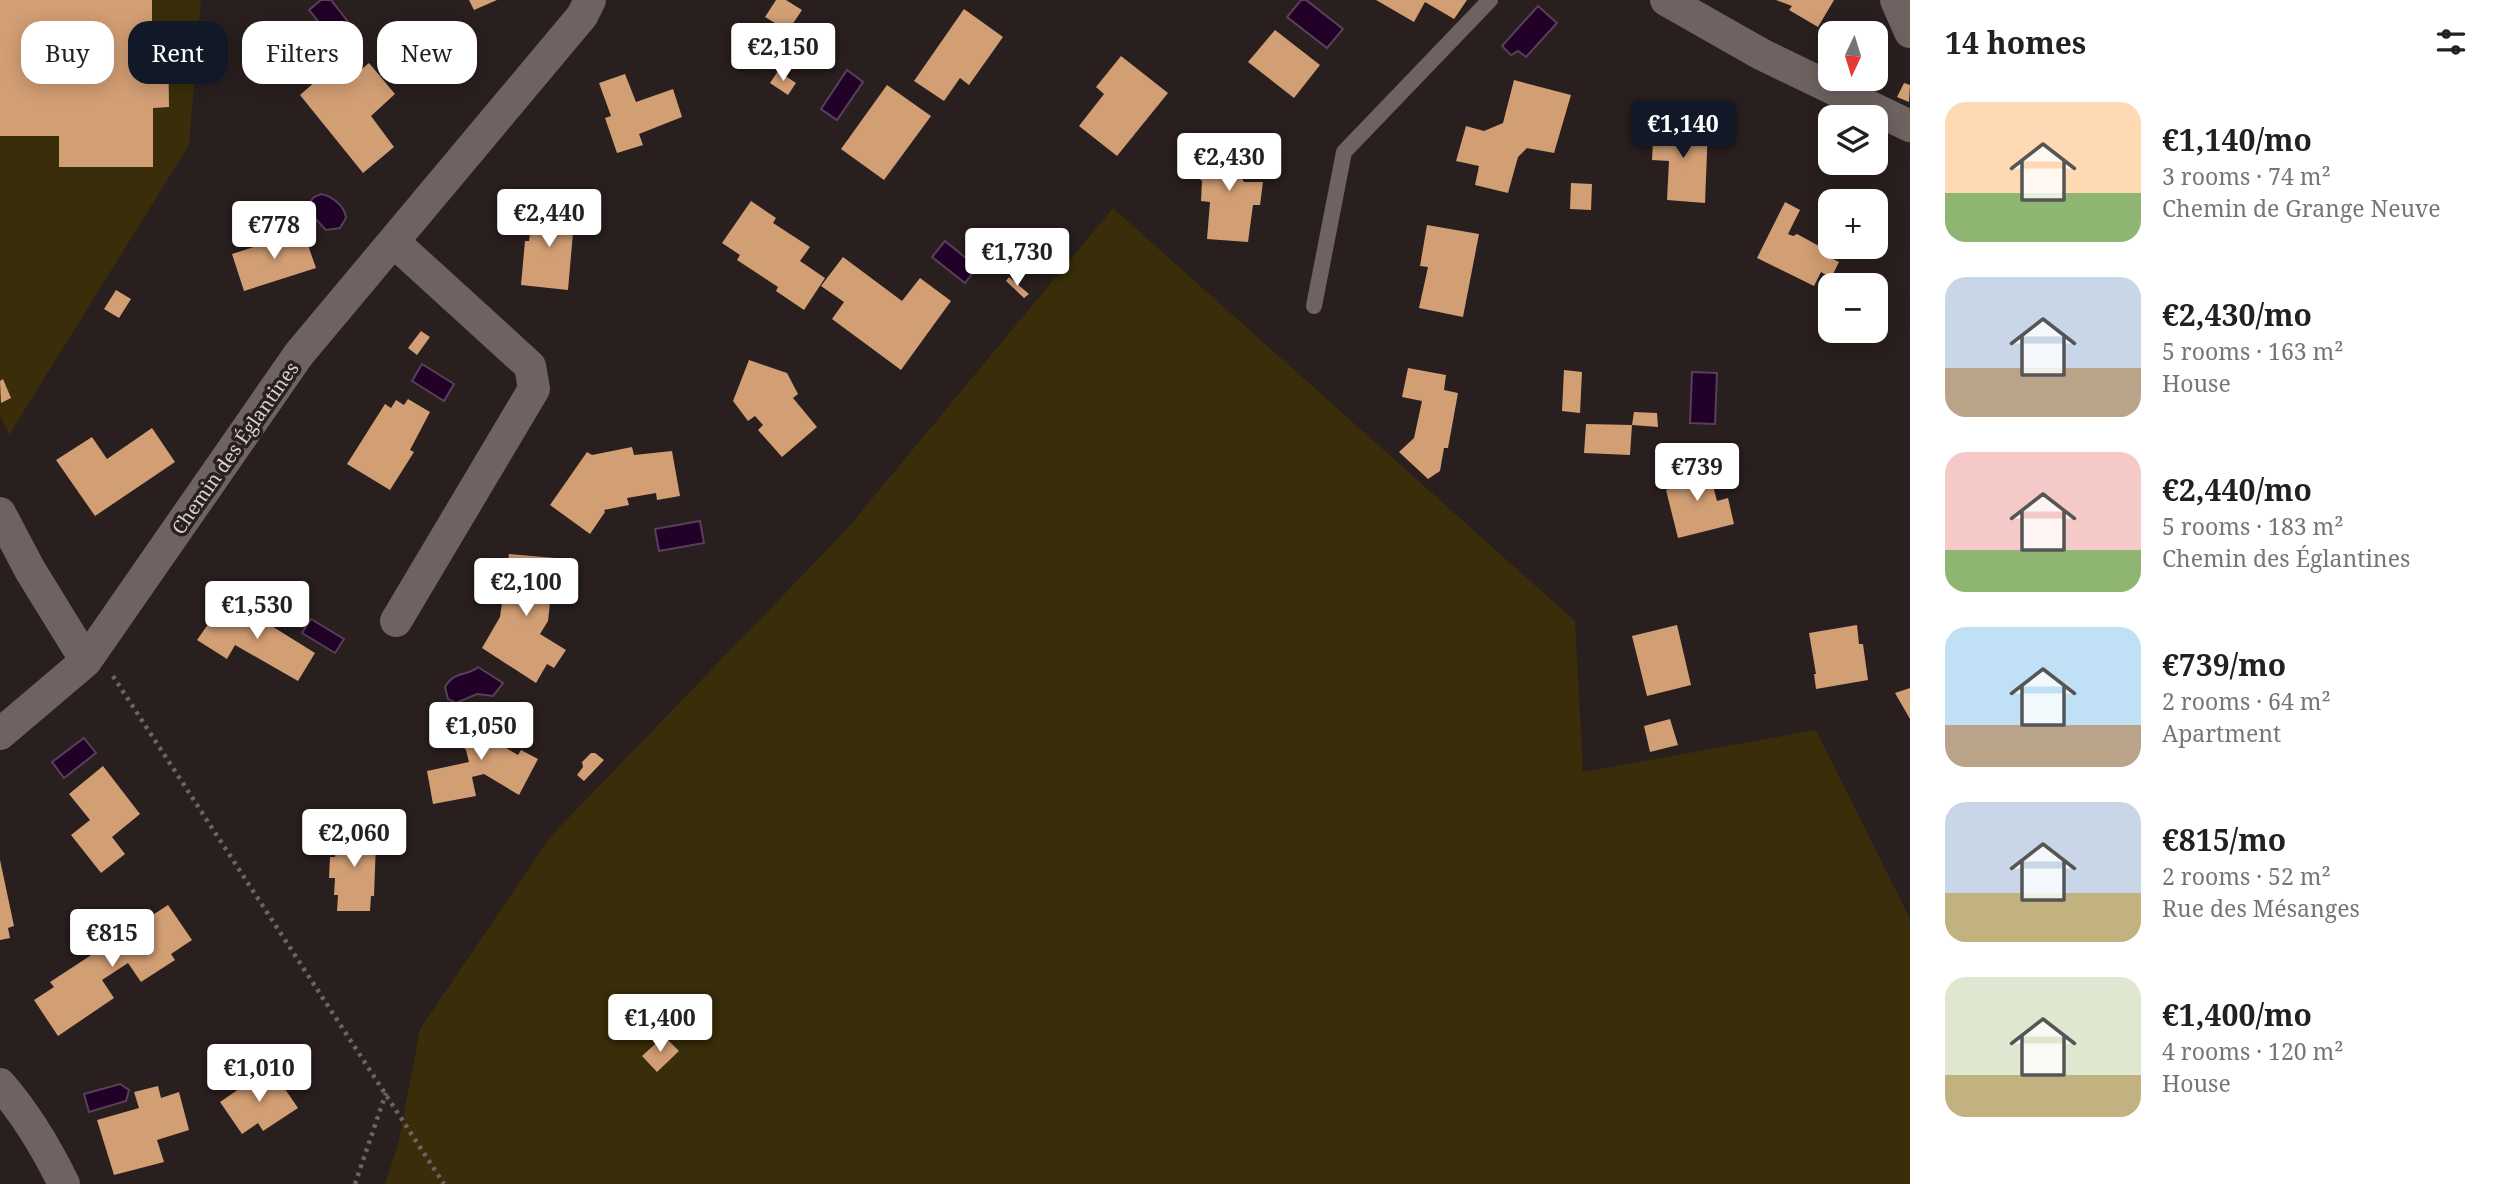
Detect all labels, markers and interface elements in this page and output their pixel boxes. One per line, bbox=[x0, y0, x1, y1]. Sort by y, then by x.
chip: Buy bbox=[21, 21, 114, 84]
chip: Rent bbox=[128, 21, 228, 84]
chip: Filters bbox=[242, 21, 363, 84]
chip: New bbox=[377, 21, 477, 84]
north arrow bbox=[1818, 21, 1888, 91]
map controls bbox=[1818, 21, 1888, 343]
text: 14 homes bbox=[1945, 22, 2086, 63]
icon: filters bbox=[2432, 23, 2470, 61]
pin: €2,150 bbox=[726, 24, 840, 83]
text: €2,150 bbox=[747, 30, 819, 62]
pin: €1,140 bbox=[1626, 100, 1740, 160]
button: layers bbox=[1818, 105, 1888, 175]
text: €1,140 bbox=[1647, 107, 1719, 139]
text: €1,140/mo bbox=[2162, 119, 2312, 160]
icon: home bbox=[2001, 130, 2085, 214]
pin: €2,430 bbox=[1172, 134, 1286, 193]
text: €2,430 bbox=[1193, 140, 1265, 172]
text: 3 rooms · 74 m² bbox=[2162, 160, 2331, 192]
button: + bbox=[1818, 189, 1888, 259]
pin: €2,440 bbox=[492, 190, 606, 249]
text: Chemin de Grange Neuve bbox=[2162, 192, 2441, 224]
text: €2,440 bbox=[513, 196, 585, 228]
pin: €778 bbox=[233, 202, 315, 261]
text: €778 bbox=[248, 208, 300, 240]
pin: €1,730 bbox=[960, 229, 1074, 288]
text: €1,730 bbox=[981, 235, 1053, 267]
button: − bbox=[1818, 273, 1888, 343]
text: €2,430/mo bbox=[2162, 294, 2312, 335]
icon: home bbox=[2001, 305, 2085, 389]
text: 5 rooms · 163 m² bbox=[2162, 335, 2344, 367]
street label: Chemin des Églantines bbox=[166, 357, 304, 539]
text: House bbox=[2162, 367, 2231, 399]
pin: €739 bbox=[1656, 444, 1738, 503]
text: €739 bbox=[1671, 450, 1723, 482]
text: €2,440/mo bbox=[2162, 469, 2312, 510]
icon: home bbox=[2001, 480, 2085, 564]
text: 5 rooms · 183 m² bbox=[2162, 510, 2344, 542]
text: Chemin des Églantines bbox=[2162, 542, 2410, 574]
pin: €2,100 bbox=[469, 558, 583, 618]
text: €2,100 bbox=[490, 565, 562, 597]
pin: €1,530 bbox=[200, 582, 314, 641]
text: €1,530 bbox=[221, 588, 293, 620]
text: €739/mo bbox=[2162, 644, 2286, 685]
icon: home bbox=[2001, 655, 2085, 739]
text: 2 rooms · 64 m² bbox=[2162, 685, 2331, 717]
pin: €1,050 bbox=[424, 702, 538, 762]
text: €1,050 bbox=[445, 709, 517, 741]
text: Apartment bbox=[2162, 717, 2281, 749]
pin: €2,060 bbox=[297, 810, 411, 869]
text: €2,060 bbox=[318, 816, 390, 848]
text: €815/mo bbox=[2162, 819, 2286, 860]
icon: home bbox=[2001, 830, 2085, 914]
text: 2 rooms · 52 m² bbox=[2162, 860, 2331, 892]
text: Rue des Mésanges bbox=[2162, 892, 2360, 924]
pin: €815 bbox=[71, 909, 153, 969]
text: €815 bbox=[86, 916, 138, 948]
text: €1,400/mo bbox=[2162, 994, 2312, 1035]
pin: €1,400 bbox=[603, 995, 717, 1054]
text: €1,400 bbox=[624, 1001, 696, 1033]
icon: home bbox=[2001, 1005, 2085, 1089]
text: 4 rooms · 120 m² bbox=[2162, 1035, 2344, 1067]
pin: €1,010 bbox=[202, 1044, 316, 1104]
text: €1,010 bbox=[223, 1051, 295, 1083]
text: House bbox=[2162, 1067, 2231, 1099]

